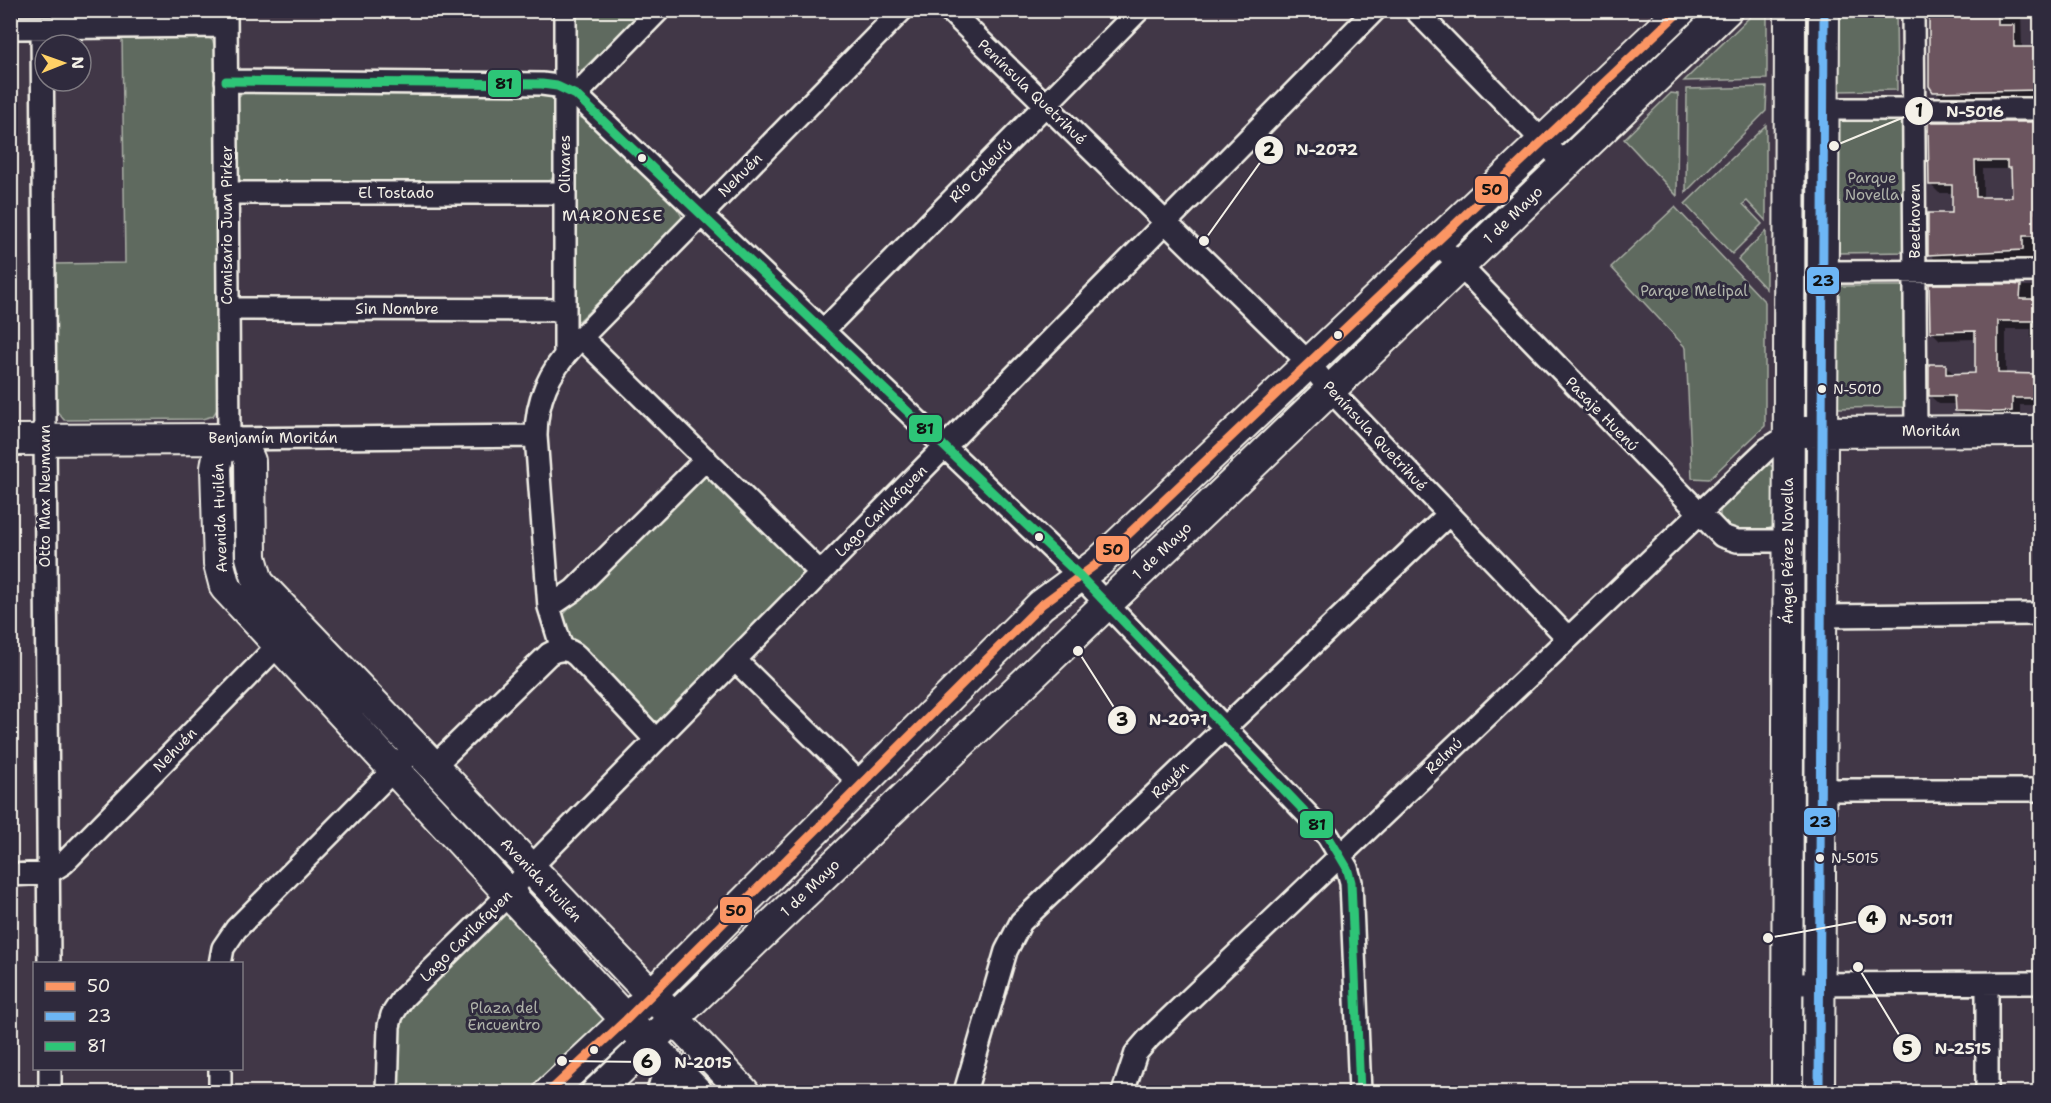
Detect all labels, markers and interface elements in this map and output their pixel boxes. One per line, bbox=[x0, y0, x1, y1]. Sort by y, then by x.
north arrow bbox=[33, 33, 93, 93]
street label: Península Quetrihué bbox=[973, 35, 1091, 149]
text: N bbox=[67, 56, 88, 69]
line badge: 81 bbox=[487, 69, 522, 98]
text: 81 bbox=[495, 73, 513, 94]
callout: N-5016 bbox=[1904, 94, 2016, 128]
text: 1 bbox=[1915, 99, 1923, 123]
text: N-5016 bbox=[1946, 101, 2004, 122]
callout: N-2072 bbox=[1254, 133, 1371, 167]
street label: Olivares bbox=[555, 135, 575, 193]
street label: Río Caleufú bbox=[945, 135, 1017, 207]
text: 2 bbox=[1263, 138, 1276, 162]
text: N-2072 bbox=[1296, 139, 1358, 160]
street label: Comisario Juan Pirker bbox=[217, 145, 237, 305]
street label: Nehuén bbox=[714, 149, 766, 201]
unlabelled marker bbox=[636, 152, 648, 164]
park label: Parque Novella bbox=[1845, 168, 1900, 205]
line badge: 50 bbox=[1474, 175, 1509, 204]
text: 50 bbox=[1481, 179, 1503, 200]
street label: 1 de Mayo bbox=[1479, 182, 1547, 248]
street label: El Tostado bbox=[358, 183, 434, 203]
street label: Beethoven bbox=[1905, 183, 1925, 259]
district label: MARONESE bbox=[562, 205, 664, 226]
line badge: 23 bbox=[1806, 266, 1840, 295]
text: 23 bbox=[1812, 270, 1834, 291]
park label: Parque Melipal bbox=[1640, 281, 1748, 301]
street label: Sin Nombre bbox=[355, 299, 439, 319]
unlabelled marker bbox=[1332, 329, 1344, 341]
street label: Pasaje Huenú bbox=[1561, 372, 1643, 456]
street label: Península Quetrihué bbox=[1318, 376, 1432, 496]
place label: N-5010 bbox=[1833, 380, 1882, 398]
marker: N-5010 bbox=[1816, 383, 1828, 395]
line badge: 81 bbox=[908, 414, 943, 443]
text: 81 bbox=[916, 418, 934, 439]
street label: Moritán bbox=[1902, 421, 1960, 441]
street label: Otto Max Neumann bbox=[35, 425, 55, 567]
street label: Benjamín Moritán bbox=[208, 428, 338, 448]
street label: Lago Carilafquen bbox=[831, 461, 931, 561]
street label: Avenida Huilén bbox=[208, 463, 232, 573]
street label: Ángel Pérez Novella bbox=[1777, 477, 1798, 624]
street label: 1 de Mayo bbox=[1128, 518, 1196, 584]
unlabelled marker bbox=[1033, 531, 1045, 543]
line badge: 50 bbox=[1095, 535, 1130, 563]
text: 50 bbox=[1102, 539, 1124, 560]
callout: N-2071 bbox=[1107, 703, 1219, 737]
text: 3 bbox=[1116, 708, 1128, 732]
text: N-2071 bbox=[1149, 709, 1207, 730]
street label: Nehuén bbox=[149, 723, 201, 777]
street label: Relmú bbox=[1421, 733, 1467, 779]
street label: Rayén bbox=[1147, 757, 1193, 803]
line badge: 23 bbox=[1803, 807, 1837, 836]
line badge: 81 bbox=[1299, 810, 1334, 839]
text: 23 bbox=[1809, 811, 1831, 832]
text: 81 bbox=[1308, 814, 1326, 835]
street label: Avenida Huilén bbox=[496, 834, 586, 926]
place label: N-5015 bbox=[1831, 849, 1879, 867]
marker: N-5015 bbox=[1814, 852, 1826, 864]
street label: 1 de Mayo bbox=[776, 855, 844, 921]
street label: Lago Carilafquen bbox=[416, 886, 516, 986]
line badge: 50 bbox=[719, 896, 753, 924]
text: 50 bbox=[725, 900, 747, 921]
callout: N-5011 bbox=[1857, 902, 1965, 936]
text: 4 bbox=[1866, 907, 1879, 931]
text: N-5011 bbox=[1899, 909, 1953, 930]
legend bbox=[33, 962, 243, 1070]
text: 50 bbox=[87, 974, 110, 998]
park label: Plaza del Encuentro bbox=[468, 998, 540, 1035]
text: 23 bbox=[87, 1004, 111, 1028]
callout: N-2515 bbox=[1892, 1031, 2003, 1065]
text: 81 bbox=[87, 1034, 106, 1058]
text: 5 bbox=[1901, 1037, 1913, 1061]
text: N-2515 bbox=[1935, 1038, 1991, 1059]
unlabelled marker bbox=[588, 1044, 600, 1056]
callout: N-2015 bbox=[632, 1045, 744, 1079]
text: 6 bbox=[641, 1050, 653, 1074]
text: N-2015 bbox=[674, 1052, 732, 1073]

